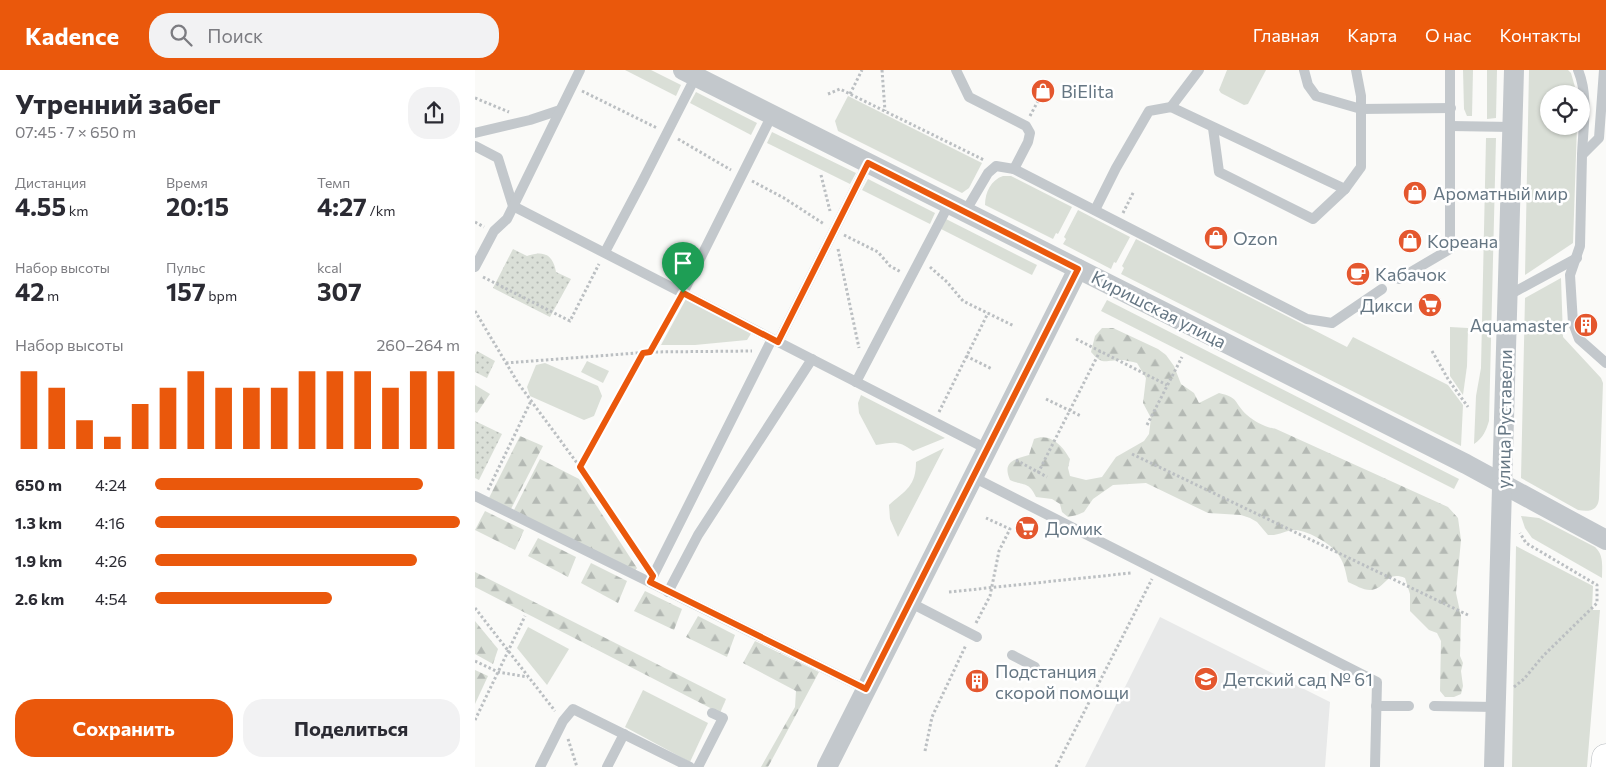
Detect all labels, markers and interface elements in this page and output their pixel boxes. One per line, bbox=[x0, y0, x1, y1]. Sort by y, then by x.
search box bbox=[149, 13, 499, 58]
text: Kadence bbox=[25, 21, 119, 50]
icon: search bbox=[167, 21, 195, 49]
text: Поиск bbox=[207, 24, 263, 47]
text: Главная bbox=[1253, 24, 1319, 46]
text: Карта bbox=[1347, 24, 1397, 46]
text: О нас bbox=[1425, 24, 1472, 46]
text: Контакты bbox=[1500, 24, 1581, 46]
shop icon: BiElita bbox=[1030, 78, 1056, 104]
place label: BiElita bbox=[1061, 80, 1114, 102]
map controls bbox=[1540, 85, 1590, 135]
button: locate bbox=[1540, 85, 1590, 135]
text: Утренний забег bbox=[15, 86, 221, 120]
button: share bbox=[408, 87, 460, 139]
text: 07:45 · 7 × 650 m bbox=[15, 122, 136, 141]
text: Дистанция bbox=[15, 174, 86, 191]
text: Время bbox=[166, 174, 208, 191]
text: Темп bbox=[317, 174, 350, 191]
shop icon: Ароматный мир bbox=[1402, 180, 1428, 206]
place label: Ароматный мир bbox=[1433, 182, 1568, 204]
text: 4.55 bbox=[15, 191, 66, 221]
text: 20:15 bbox=[166, 191, 229, 221]
text: 4:27 bbox=[317, 191, 367, 221]
text: km bbox=[66, 202, 89, 219]
text: /km bbox=[367, 202, 395, 219]
shop icon: Ozon bbox=[1203, 225, 1229, 251]
place label: Ozon bbox=[1233, 227, 1278, 249]
shop icon: Кореана bbox=[1397, 228, 1423, 254]
place label: Кореана bbox=[1427, 230, 1498, 252]
pin bbox=[662, 242, 704, 293]
icon: arrive bbox=[669, 249, 697, 277]
text: Набор высоты bbox=[15, 259, 110, 276]
text: Пульс bbox=[166, 259, 205, 276]
text: kcal bbox=[317, 259, 342, 276]
cafe icon: Кабачок bbox=[1345, 261, 1371, 287]
place label: Кабачок bbox=[1375, 263, 1447, 285]
street label: Киришская улица bbox=[1088, 266, 1230, 352]
text: 42 bbox=[15, 276, 44, 306]
text: 157 bbox=[166, 276, 206, 306]
text: 307 bbox=[317, 276, 362, 306]
text: m bbox=[44, 287, 59, 304]
text: bpm bbox=[206, 287, 237, 304]
supermarket icon: Дикси bbox=[1417, 292, 1443, 318]
place label: Дикси bbox=[1360, 294, 1413, 316]
building icon: Aquamaster bbox=[1573, 312, 1599, 338]
place label: Aquamaster bbox=[1470, 314, 1569, 336]
text: Набор высоты bbox=[15, 335, 124, 354]
text: 260–264 m bbox=[376, 335, 460, 354]
street label: улица Руставели bbox=[1492, 349, 1516, 489]
text: 650 m bbox=[15, 475, 62, 494]
text: 4:24 bbox=[95, 475, 127, 494]
text: 1.3 km bbox=[15, 513, 62, 532]
text: 4:16 bbox=[95, 513, 125, 532]
supermarket icon: Домик bbox=[1014, 515, 1040, 541]
place label: Домик bbox=[1045, 517, 1103, 539]
text: 1.9 km bbox=[15, 551, 62, 570]
text: 4:26 bbox=[95, 551, 127, 570]
text: 2.6 km bbox=[15, 589, 64, 608]
text: 4:54 bbox=[95, 589, 127, 608]
place label: Подстанция скорой помощи bbox=[995, 660, 1129, 703]
school or university icon: Детский сад № 61 bbox=[1193, 666, 1219, 692]
building icon: Подстанция скорой помощи bbox=[964, 668, 990, 694]
place label: Детский сад № 61 bbox=[1223, 668, 1373, 690]
button: Сохранить bbox=[15, 699, 233, 757]
button: Поделиться bbox=[243, 699, 460, 757]

